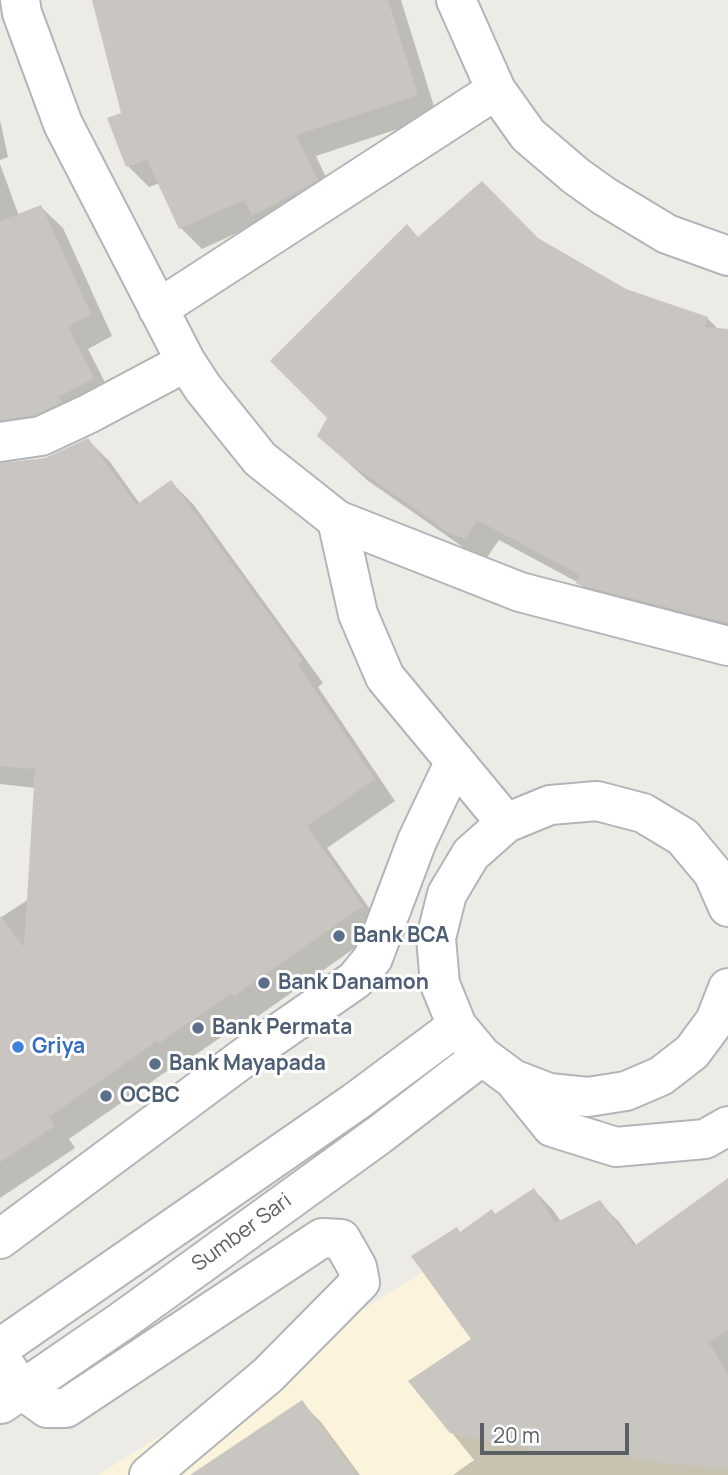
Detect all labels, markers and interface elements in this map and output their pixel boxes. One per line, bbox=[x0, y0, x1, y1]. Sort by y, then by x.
place label: Bank BCA bbox=[353, 923, 449, 949]
marker: Bank BCA bbox=[331, 928, 347, 944]
place label: Bank Danamon bbox=[278, 970, 429, 996]
marker: Bank Danamon bbox=[256, 975, 272, 991]
place label: Bank Permata bbox=[212, 1015, 352, 1041]
marker: Bank Permata bbox=[190, 1020, 206, 1036]
place label: Griya bbox=[32, 1034, 85, 1060]
marker: Griya bbox=[10, 1039, 26, 1055]
place label: Bank Mayapada bbox=[169, 1051, 326, 1077]
marker: Bank Mayapada bbox=[147, 1056, 163, 1072]
place label: OCBC bbox=[120, 1083, 180, 1109]
marker: OCBC bbox=[98, 1088, 114, 1104]
street label: Sumber Sari bbox=[187, 1188, 297, 1278]
scale bar bbox=[483, 1408, 632, 1452]
text: 20 m bbox=[493, 1421, 540, 1449]

